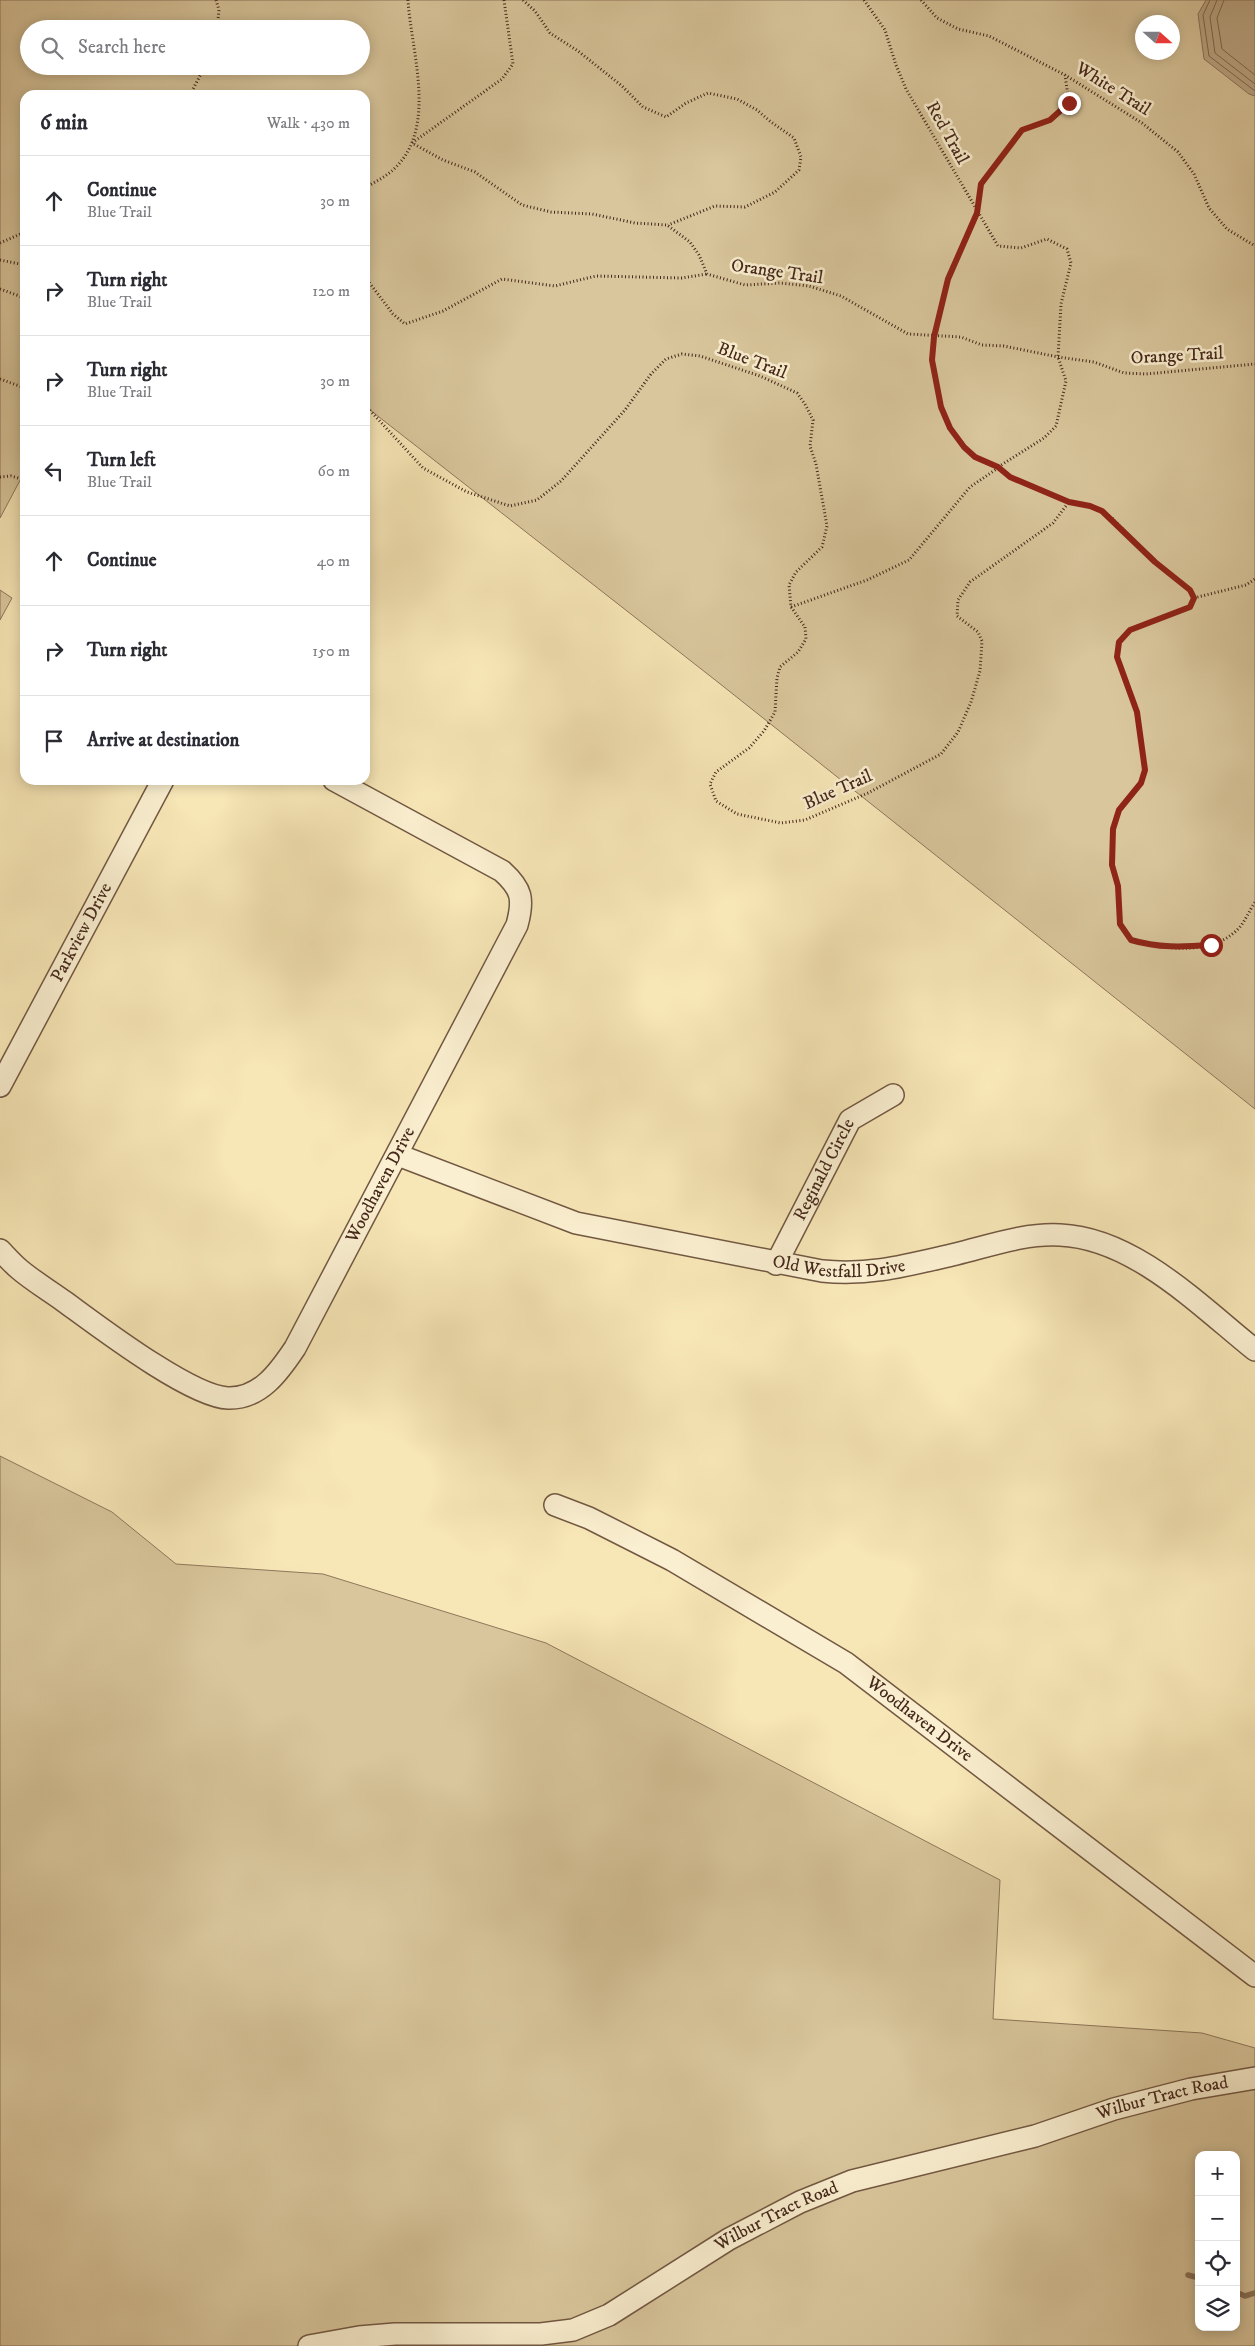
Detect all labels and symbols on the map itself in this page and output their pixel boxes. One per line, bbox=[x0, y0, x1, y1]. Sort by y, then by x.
north arrow bbox=[1135, 15, 1180, 60]
street label: White Trail bbox=[1071, 57, 1155, 121]
route end bbox=[1058, 92, 1081, 115]
street label: Red Trail bbox=[921, 98, 973, 169]
street label: Orange Trail bbox=[730, 255, 825, 289]
street label: Blue Trail bbox=[714, 338, 790, 385]
street label: Orange Trail bbox=[1130, 343, 1224, 369]
street label: Blue Trail bbox=[800, 765, 876, 815]
street label: Parkview Drive bbox=[46, 879, 117, 986]
route start bbox=[1200, 934, 1223, 957]
street label: Reginald Circle bbox=[789, 1115, 860, 1224]
street label: Woodhaven Drive bbox=[341, 1123, 420, 1248]
street label: Old Westfall Drive bbox=[771, 1251, 907, 1283]
street label: Woodhaven Drive bbox=[861, 1671, 977, 1767]
street label: Wilbur Tract Road bbox=[1093, 2072, 1230, 2126]
street label: Wilbur Tract Road bbox=[710, 2177, 841, 2257]

